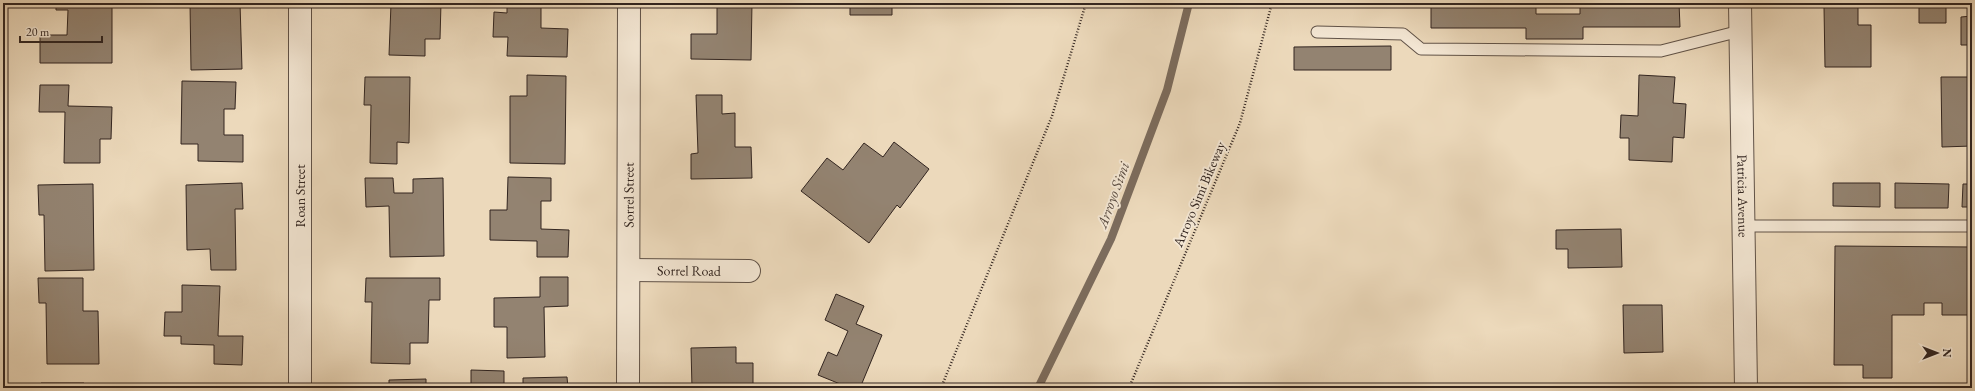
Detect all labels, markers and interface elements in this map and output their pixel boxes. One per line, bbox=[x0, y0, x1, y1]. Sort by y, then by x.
scale bar bbox=[20, 18, 102, 44]
text: 20 m bbox=[26, 24, 50, 40]
street label: Arroyo Simi Bikeway bbox=[1168, 138, 1230, 250]
street label: Patricia Avenue bbox=[1733, 154, 1753, 238]
water label: Arroyo Simi bbox=[1091, 159, 1133, 231]
street label: Sorrel Street bbox=[619, 162, 638, 228]
street label: Roan Street bbox=[291, 164, 309, 228]
street label: Sorrel Road bbox=[657, 261, 722, 280]
north arrow bbox=[1917, 333, 1957, 373]
text: N bbox=[1940, 349, 1954, 358]

